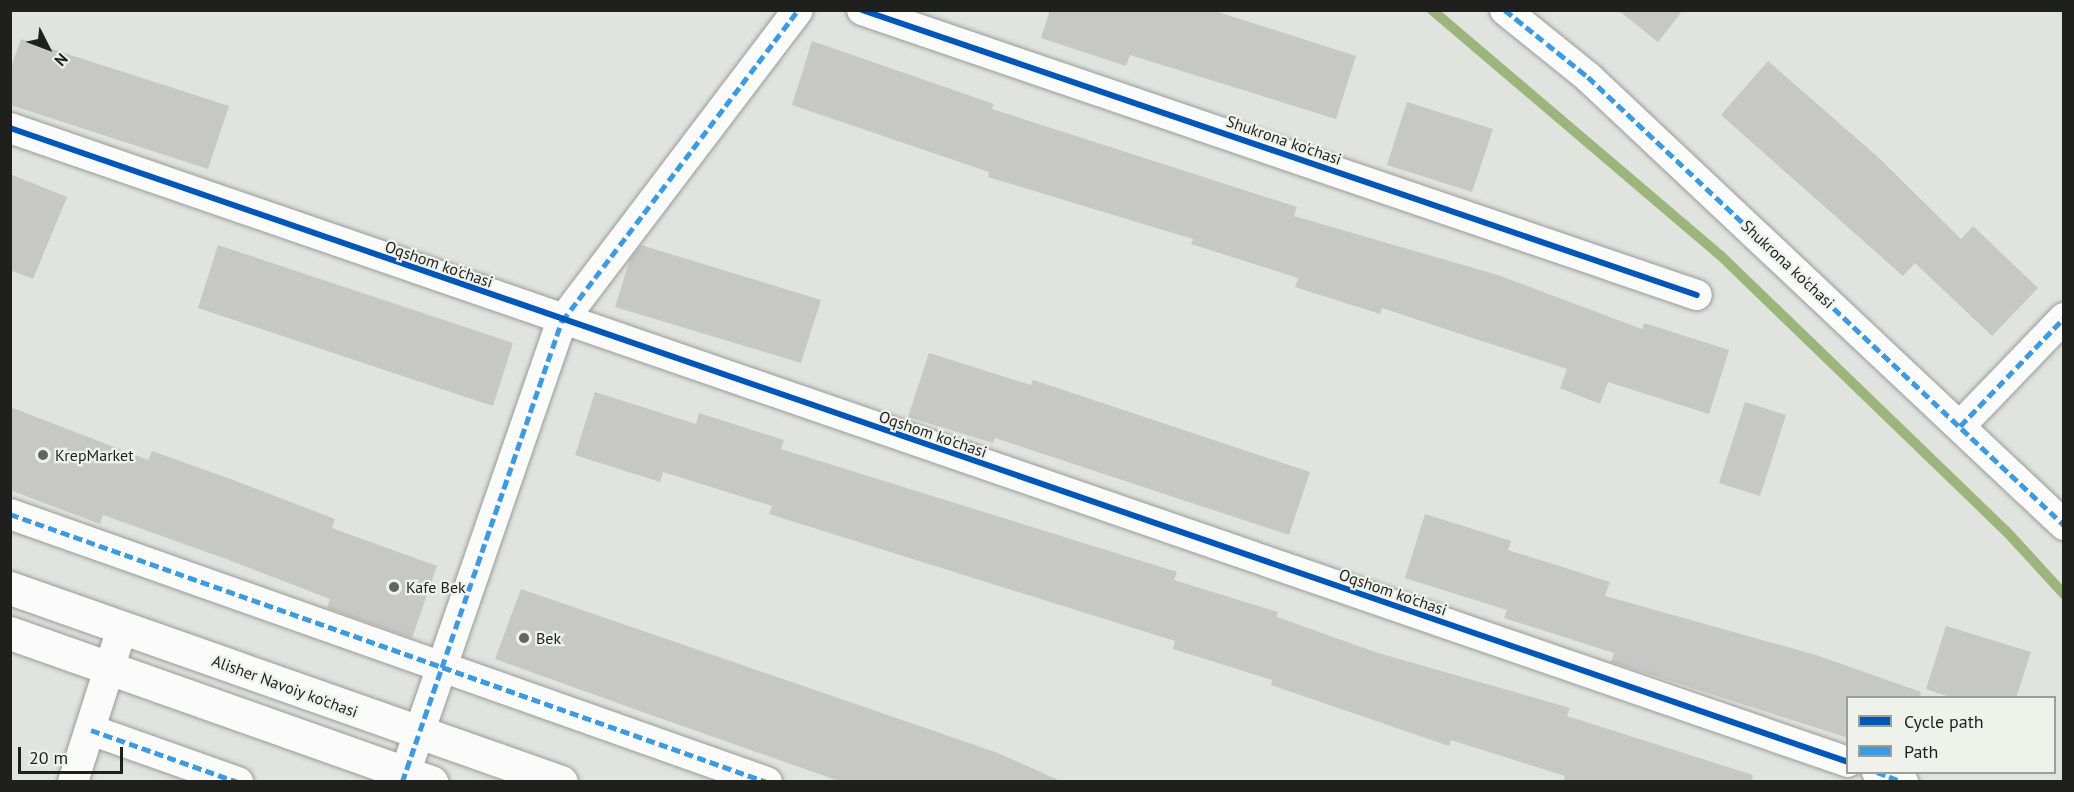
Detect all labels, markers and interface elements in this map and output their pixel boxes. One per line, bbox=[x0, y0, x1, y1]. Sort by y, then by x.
north arrow bbox=[18, 18, 78, 78]
text: N bbox=[50, 49, 72, 71]
street label: Shukrona ko'chasi bbox=[1224, 111, 1344, 169]
street label: Shukrona ko'chasi bbox=[1737, 216, 1839, 312]
street label: Oqshom ko'chasi bbox=[383, 237, 495, 291]
street label: Oqshom ko'chasi bbox=[877, 407, 989, 461]
place label: KrepMarket bbox=[55, 445, 134, 465]
marker: KrepMarket bbox=[36, 448, 50, 462]
street label: Oqshom ko'chasi bbox=[1337, 565, 1449, 619]
place label: Kafe Bek bbox=[406, 577, 466, 597]
marker: Kafe Bek bbox=[387, 580, 401, 594]
place label: Bek bbox=[536, 628, 561, 648]
marker: Bek bbox=[517, 631, 531, 645]
street label: Alisher Navoiy ko'chasi bbox=[209, 651, 361, 721]
legend bbox=[1846, 696, 2056, 774]
text: Cycle path bbox=[1904, 710, 1984, 733]
scale bar bbox=[21, 735, 126, 773]
text: Path bbox=[1904, 740, 1938, 763]
text: 20 m bbox=[29, 746, 68, 769]

